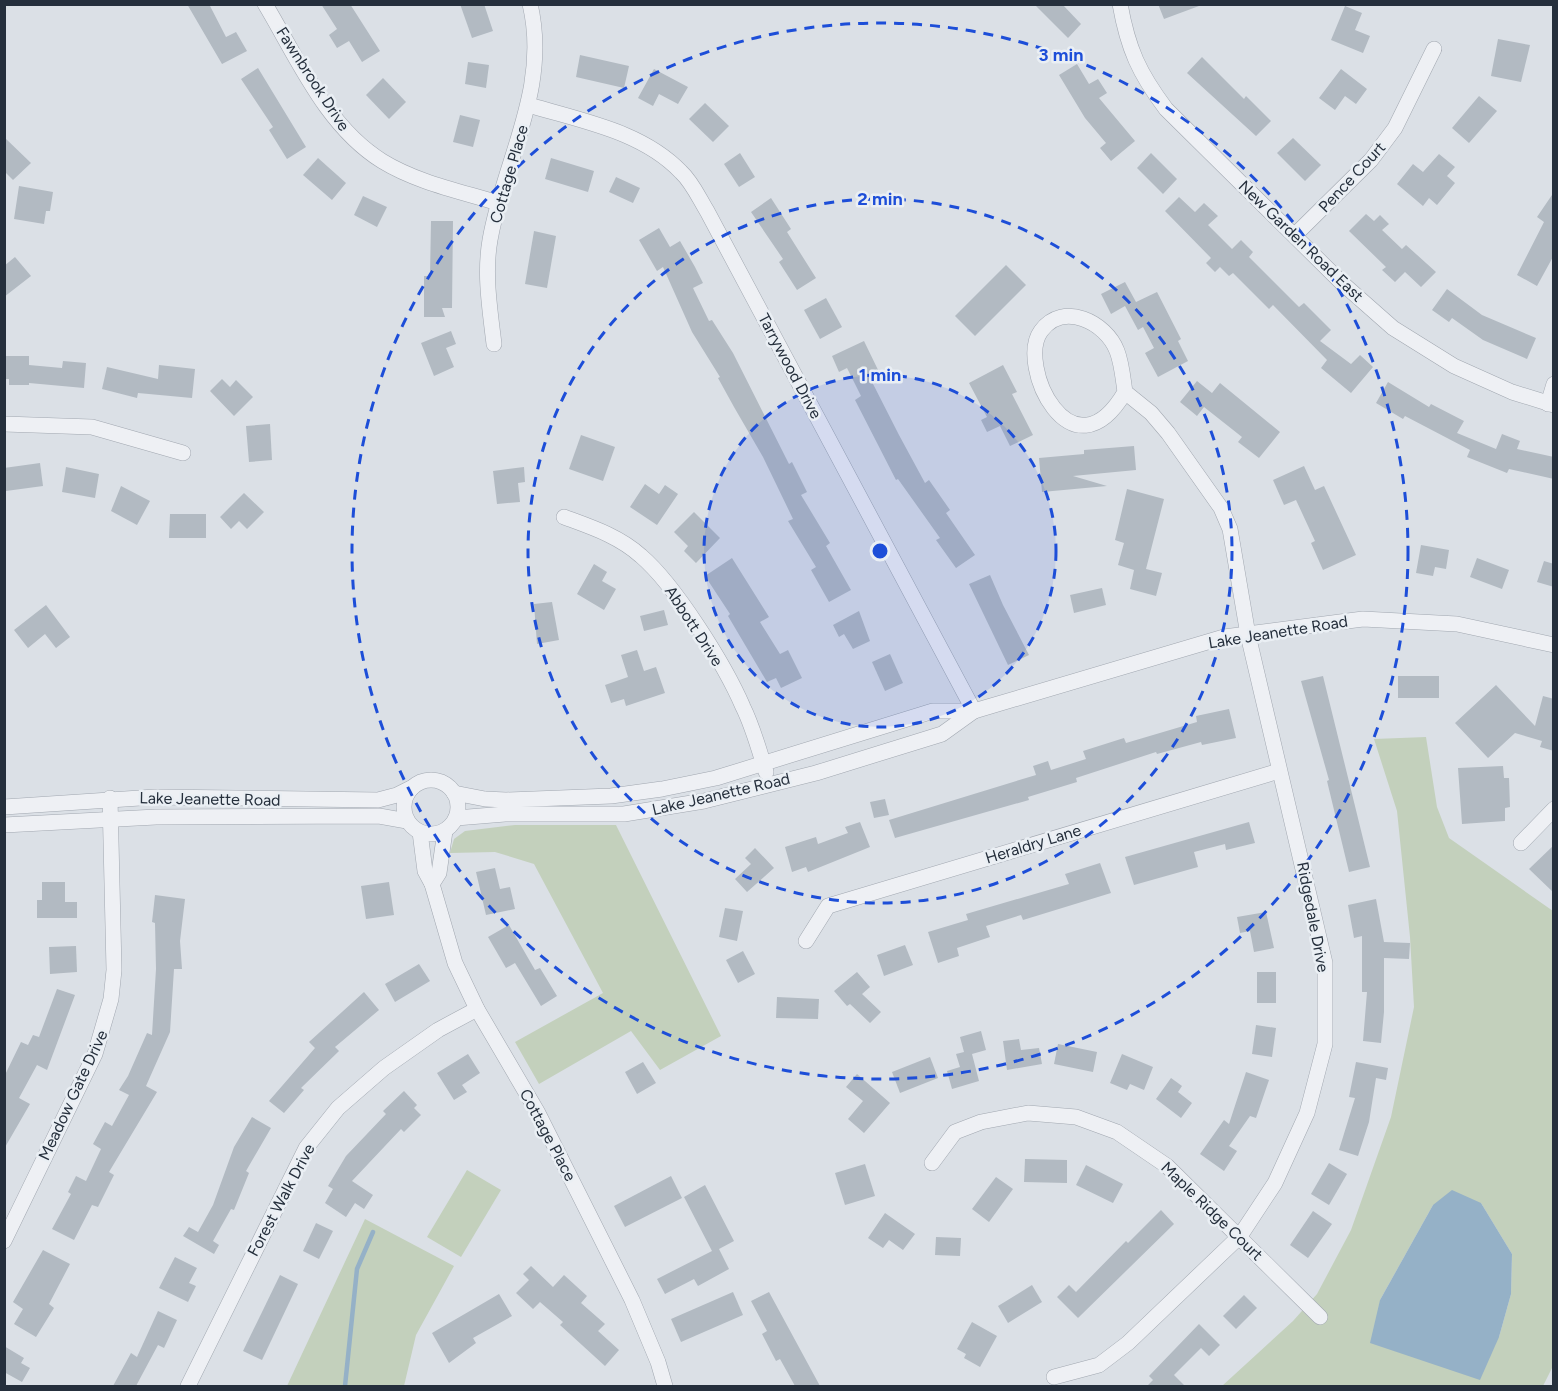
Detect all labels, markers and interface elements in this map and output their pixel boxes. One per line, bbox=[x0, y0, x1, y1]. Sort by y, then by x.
street label: Fawnbrook Drive bbox=[272, 23, 354, 135]
text: 3 min bbox=[1039, 44, 1083, 66]
street label: Cottage Place bbox=[486, 122, 532, 225]
street label: Pence Court bbox=[1315, 138, 1389, 216]
street label: New Garden Road East bbox=[1235, 176, 1367, 306]
text: 2 min bbox=[857, 188, 903, 210]
street label: Tarrywood Drive bbox=[754, 310, 826, 422]
text: 1 min bbox=[859, 364, 901, 386]
centre of rings bbox=[870, 541, 890, 561]
street label: Abbott Drive bbox=[661, 582, 727, 670]
street label: Lake Jeanette Road bbox=[1207, 612, 1349, 652]
street label: Lake Jeanette Road bbox=[650, 769, 792, 819]
street label: Lake Jeanette Road bbox=[139, 788, 281, 810]
street label: Heraldry Lane bbox=[983, 820, 1083, 868]
street label: Ridgedale Drive bbox=[1293, 860, 1333, 974]
street label: Meadow Gate Drive bbox=[35, 1027, 112, 1163]
street label: Cottage Place bbox=[516, 1086, 580, 1184]
street label: Forest Walk Drive bbox=[243, 1140, 319, 1259]
street label: Maple Ridge Court bbox=[1157, 1158, 1267, 1264]

